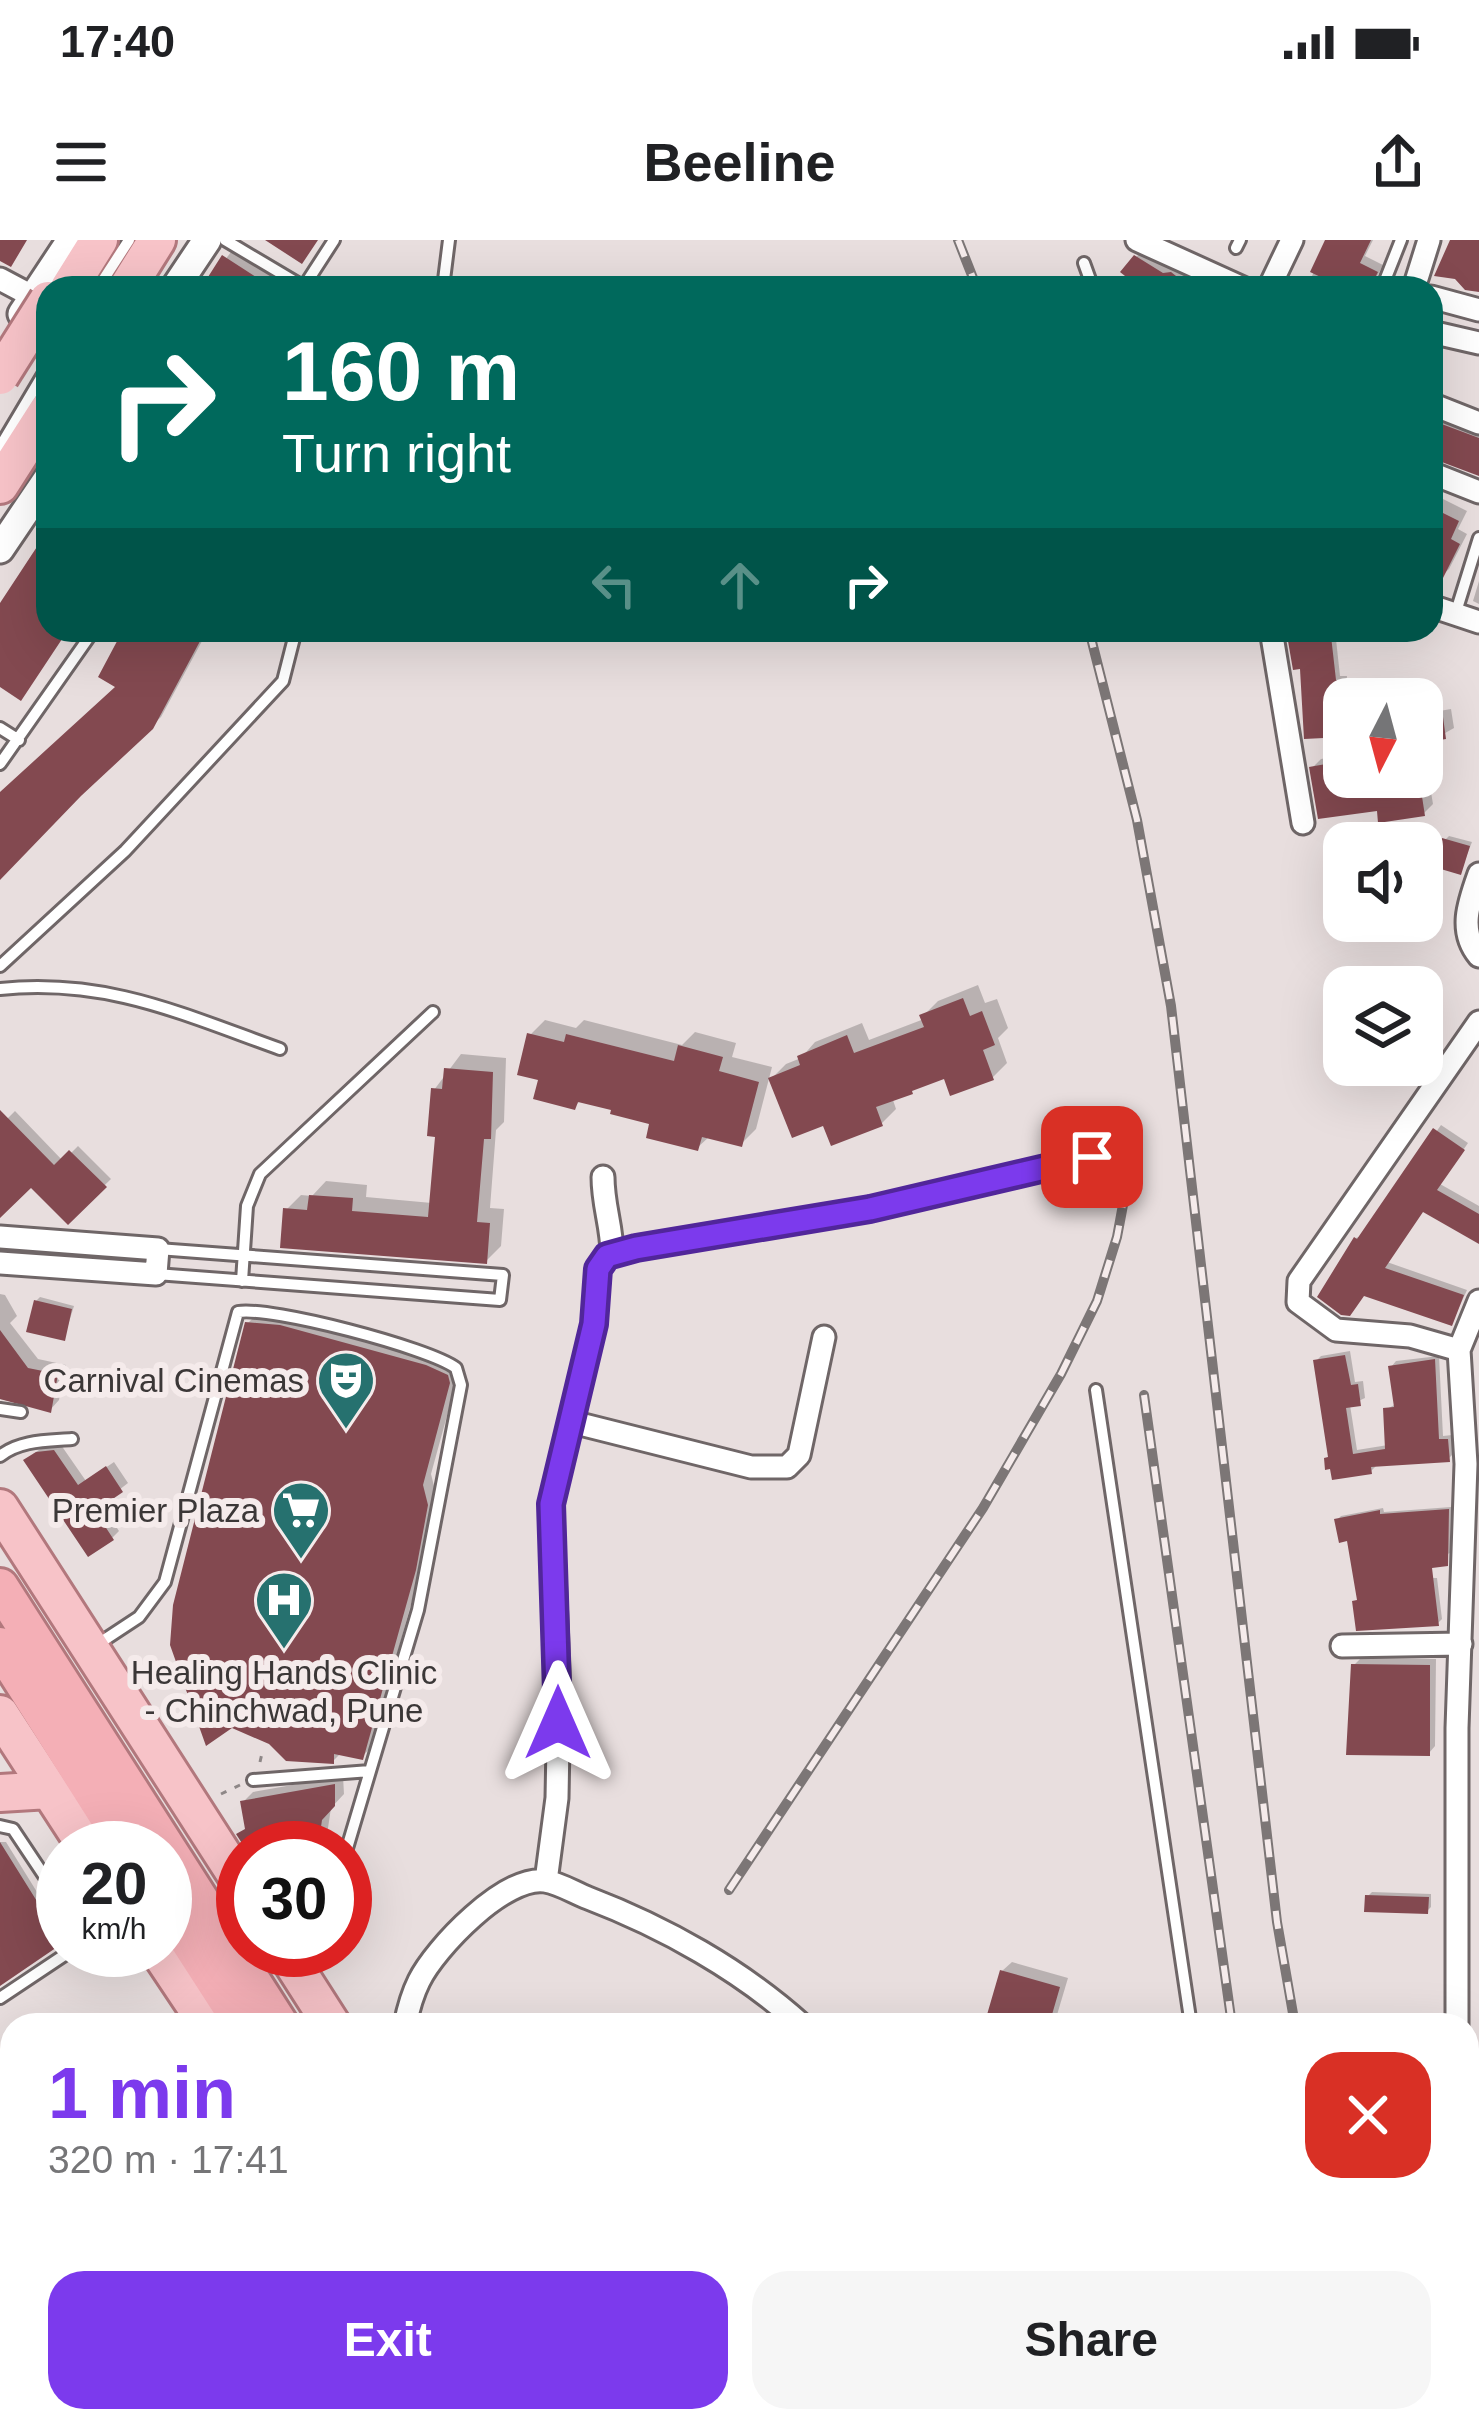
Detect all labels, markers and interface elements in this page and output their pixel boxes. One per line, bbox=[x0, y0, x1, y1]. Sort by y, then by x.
text: 17:40 bbox=[60, 16, 175, 67]
icon: menu bbox=[48, 129, 114, 195]
icon: share bbox=[1365, 129, 1431, 195]
text: Beeline bbox=[643, 132, 836, 192]
icon: right bbox=[84, 324, 240, 480]
text: 160 m bbox=[282, 324, 520, 418]
text: Turn right bbox=[282, 423, 511, 483]
icon: left bbox=[581, 552, 647, 618]
icon: ahead bbox=[707, 552, 773, 618]
icon: right bbox=[833, 552, 899, 618]
north arrow bbox=[1323, 678, 1443, 798]
map controls bbox=[1323, 678, 1443, 1086]
button: sound bbox=[1323, 822, 1443, 942]
button: layers bbox=[1323, 966, 1443, 1086]
pin bbox=[1041, 1106, 1143, 1208]
icon: arrive bbox=[1059, 1124, 1125, 1190]
theatre icon: Carnival Cinemas bbox=[315, 1349, 377, 1431]
place label: Carnival Cinemas bbox=[44, 1362, 304, 1399]
supermarket icon: Premier Plaza bbox=[270, 1479, 332, 1561]
place label: Premier Plaza bbox=[52, 1492, 260, 1529]
hospital icon: Healing Hands Clinic - Chinchwad, Pune bbox=[253, 1569, 315, 1651]
place label: Healing Hands Clinic - Chinchwad, Pune bbox=[131, 1654, 437, 1729]
position arrow bbox=[495, 1660, 621, 1786]
speed limit sign: 30 bbox=[216, 1821, 372, 1977]
text: 20 bbox=[81, 1850, 147, 1917]
text: km/h bbox=[81, 1912, 147, 1945]
button: close bbox=[1305, 2052, 1431, 2178]
text: 1 min bbox=[48, 2053, 236, 2133]
text: 320 m · 17:41 bbox=[48, 2138, 289, 2181]
button: Exit bbox=[48, 2271, 728, 2409]
button: Share bbox=[752, 2271, 1431, 2409]

